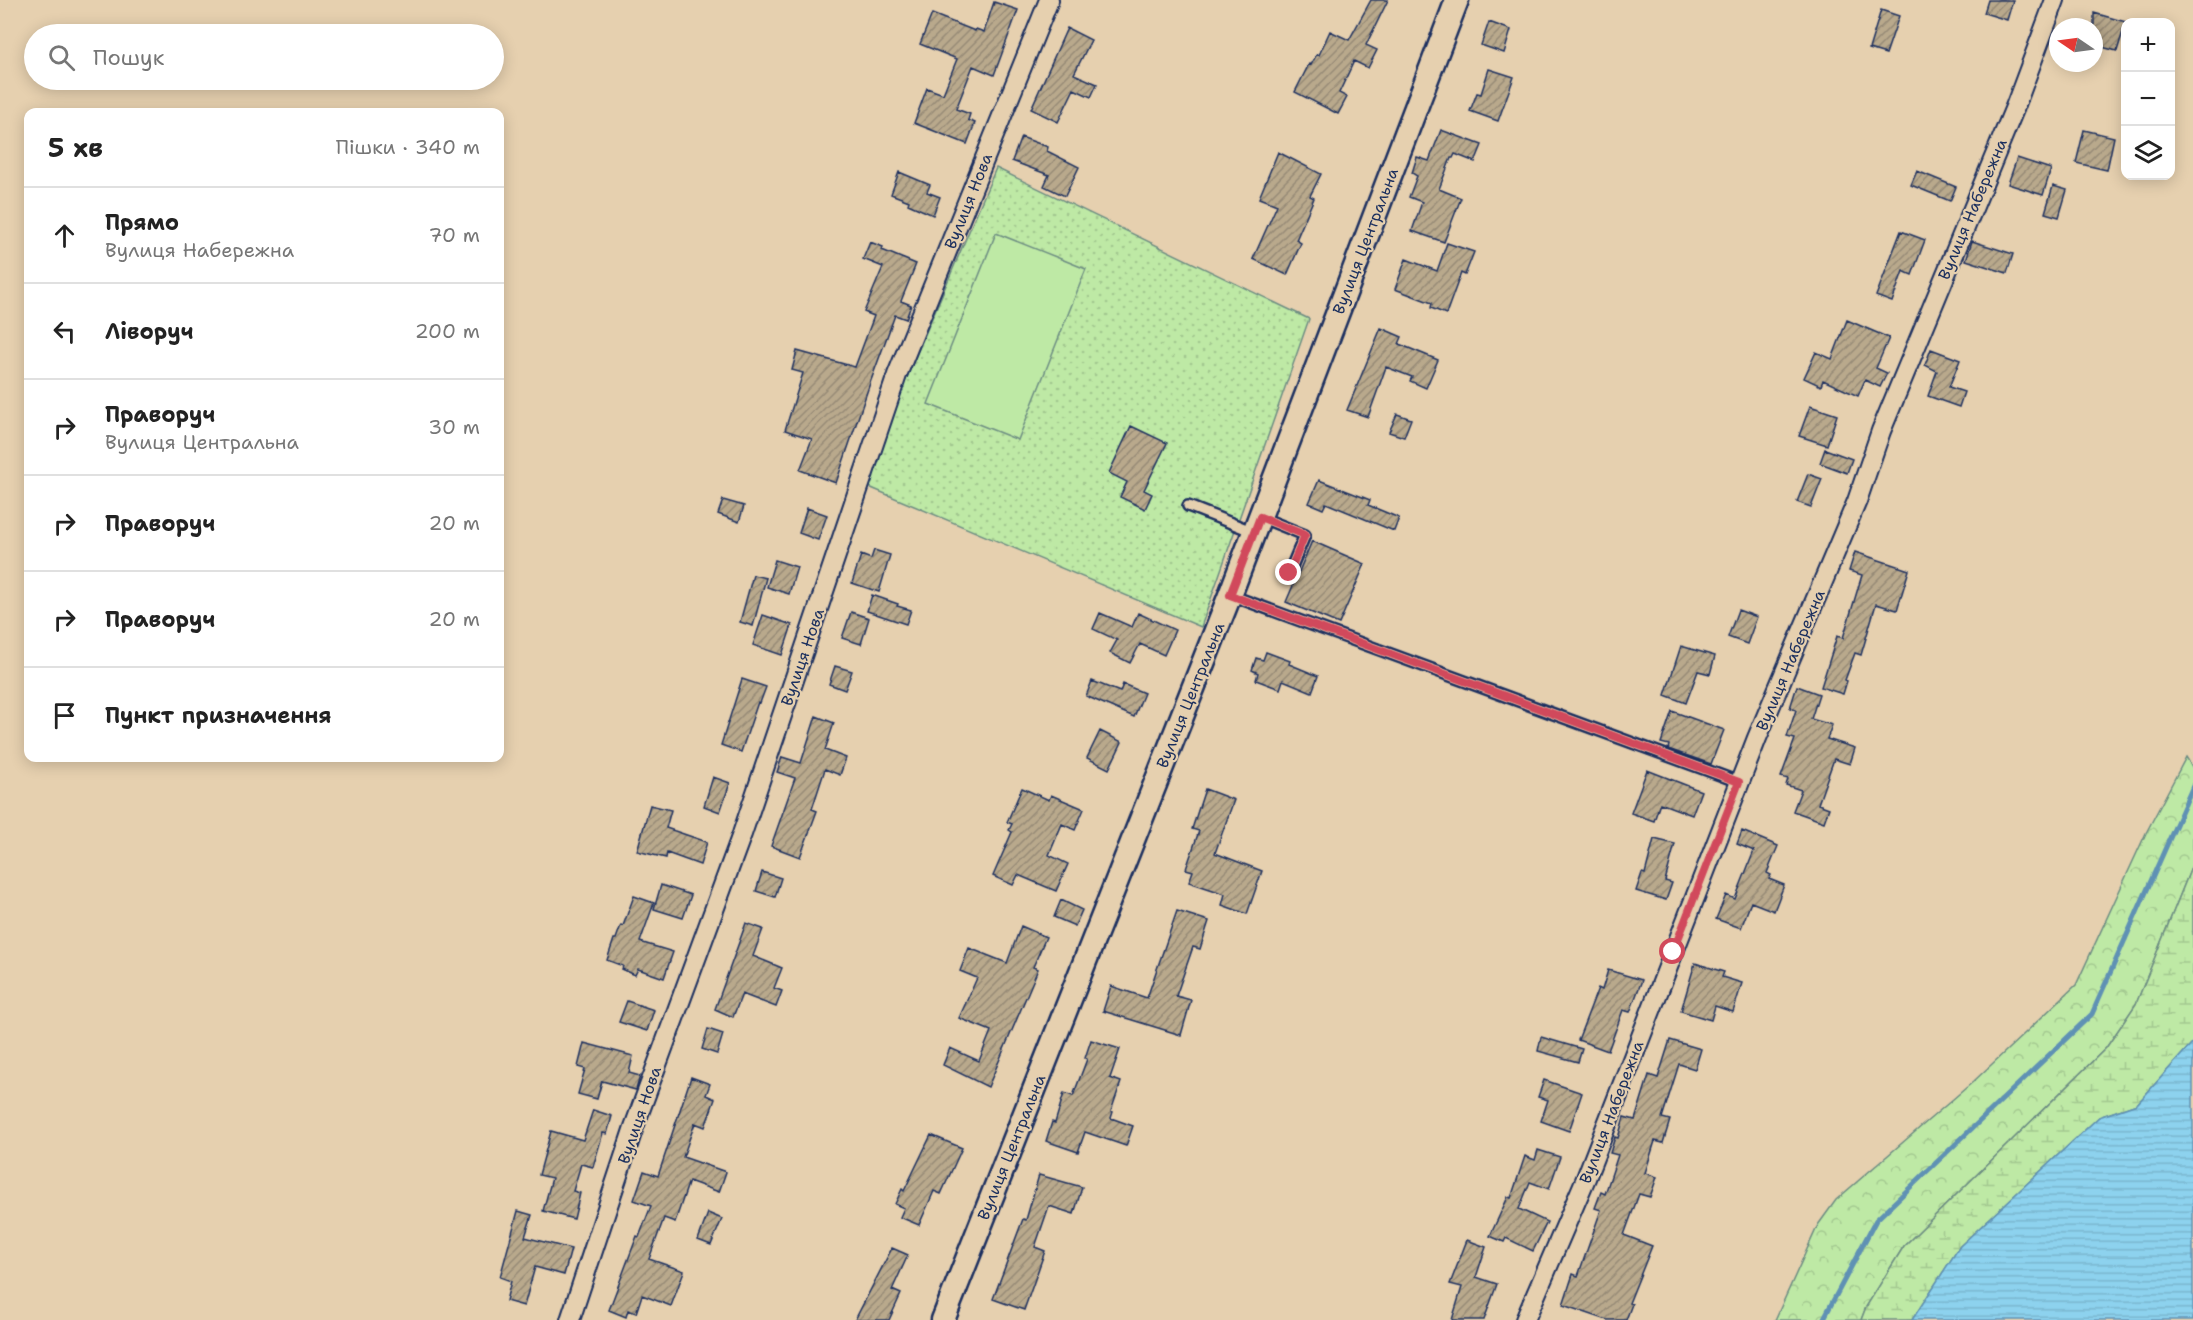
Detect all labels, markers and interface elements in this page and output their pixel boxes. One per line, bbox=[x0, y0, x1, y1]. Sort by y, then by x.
north arrow bbox=[2049, 18, 2103, 72]
map controls bbox=[2121, 18, 2175, 180]
button: + bbox=[2121, 18, 2175, 72]
search box bbox=[24, 24, 504, 90]
icon: search bbox=[45, 41, 78, 74]
text: Пошук bbox=[93, 43, 164, 72]
button: − bbox=[2121, 72, 2175, 126]
button: layers bbox=[2121, 126, 2175, 180]
text: 5 хв bbox=[48, 130, 103, 165]
text: Пішки · 340 m bbox=[336, 134, 480, 160]
street label: Вулиця Набережна bbox=[1933, 135, 2012, 283]
street label: Вулиця Нова bbox=[940, 150, 997, 252]
street label: Вулиця Центральна bbox=[1328, 165, 1403, 317]
text: Прямо bbox=[105, 208, 179, 237]
icon: ahead bbox=[48, 219, 81, 252]
text: 70 m bbox=[428, 222, 480, 248]
text: Вулиця Набережна bbox=[105, 237, 294, 263]
icon: left bbox=[48, 315, 81, 348]
text: Ліворуч bbox=[105, 317, 193, 346]
text: 200 m bbox=[415, 318, 480, 344]
text: Праворуч bbox=[105, 400, 215, 429]
icon: right bbox=[48, 411, 81, 444]
text: 30 m bbox=[428, 414, 480, 440]
text: Вулиця Центральна bbox=[105, 429, 299, 455]
icon: right bbox=[48, 507, 81, 540]
text: Праворуч bbox=[105, 509, 215, 538]
text: 20 m bbox=[429, 510, 480, 536]
route end bbox=[1275, 559, 1301, 585]
street label: Вулиця Набережна bbox=[1751, 586, 1830, 734]
icon: right bbox=[48, 603, 81, 636]
text: Праворуч bbox=[105, 605, 215, 634]
text: 20 m bbox=[429, 606, 480, 632]
street label: Вулиця Нова bbox=[776, 606, 829, 709]
street label: Вулиця Центральна bbox=[1152, 619, 1229, 771]
icon: arrive bbox=[48, 699, 81, 732]
text: Пункт призначення bbox=[105, 701, 332, 730]
route start bbox=[1659, 938, 1685, 964]
street label: Вулиця Набережна bbox=[1575, 1038, 1648, 1187]
street label: Вулиця Нова bbox=[613, 1064, 666, 1167]
street label: Вулиця Центральна bbox=[973, 1071, 1050, 1223]

